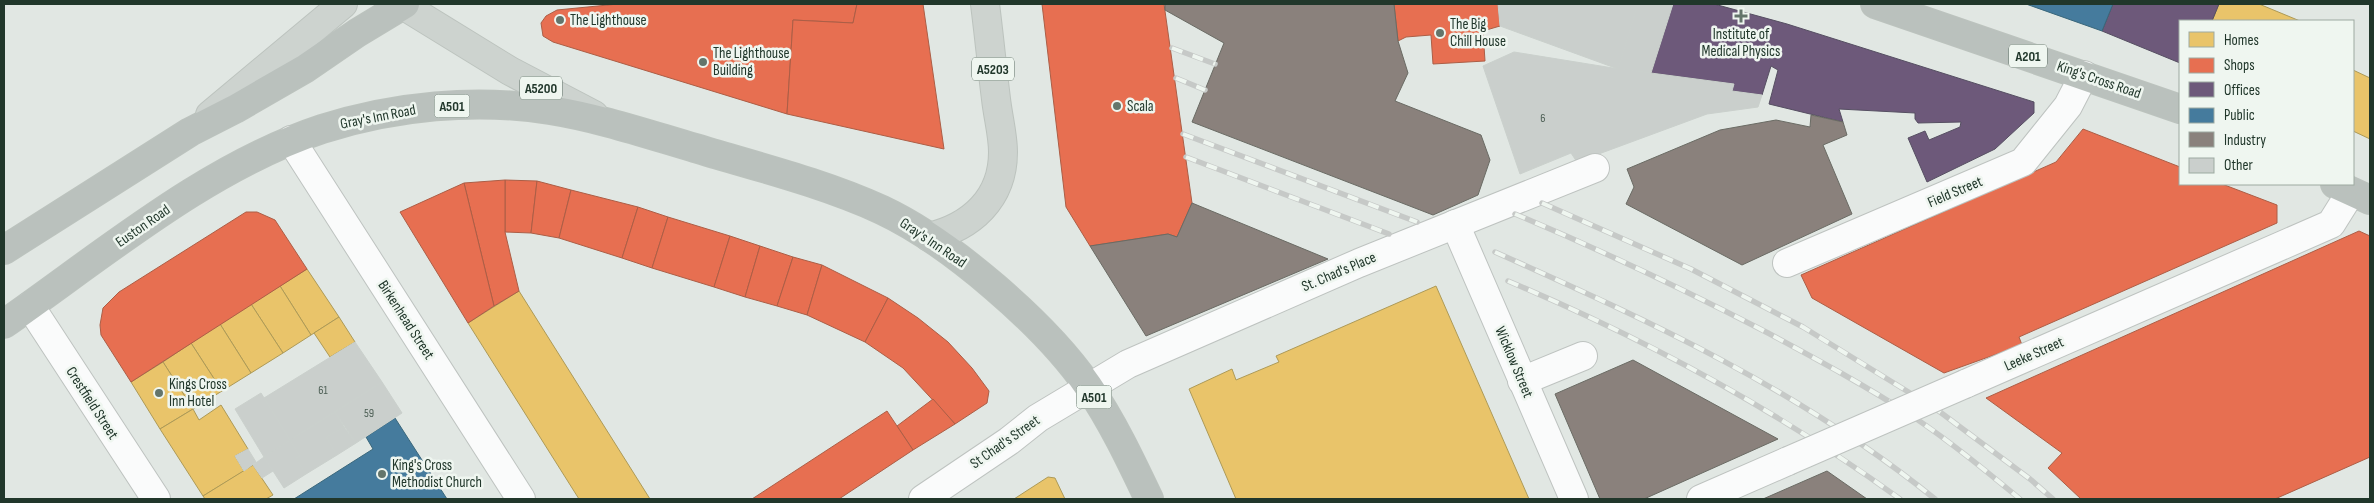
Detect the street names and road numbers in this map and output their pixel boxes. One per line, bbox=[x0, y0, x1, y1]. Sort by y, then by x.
road number: A201 bbox=[2009, 44, 2047, 68]
street label: King's Cross Road bbox=[2054, 57, 2144, 103]
road number: A5203 bbox=[972, 58, 1014, 80]
road number: A5200 bbox=[520, 76, 562, 100]
road number: A501 bbox=[434, 94, 470, 118]
street label: Gray's Inn Road bbox=[339, 100, 417, 134]
street label: Field Street bbox=[1925, 172, 1986, 212]
street label: Euston Road bbox=[112, 200, 174, 252]
street label: Gray's Inn Road bbox=[896, 214, 970, 272]
street label: St. Chad's Place bbox=[1299, 248, 1379, 296]
street label: Birkenhead Street bbox=[373, 277, 439, 363]
street label: Wicklow Street bbox=[1490, 323, 1538, 401]
street label: Leeke Street bbox=[2001, 332, 2067, 375]
street label: Crestfield Street bbox=[61, 363, 123, 443]
road number: A501 bbox=[1076, 386, 1112, 408]
street label: St Chad's Street bbox=[966, 411, 1044, 473]

